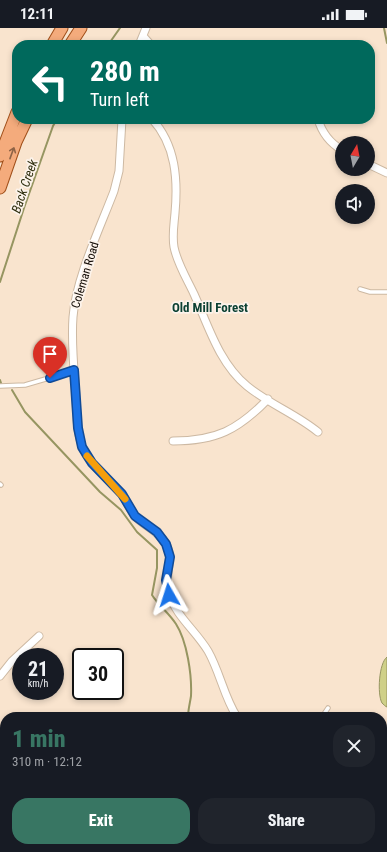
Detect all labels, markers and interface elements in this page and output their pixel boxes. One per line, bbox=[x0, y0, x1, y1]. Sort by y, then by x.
text: 12:11 bbox=[20, 5, 54, 23]
text: 280 m bbox=[90, 55, 160, 88]
icon: left bbox=[24, 56, 76, 108]
text: Turn left bbox=[90, 89, 149, 110]
north arrow bbox=[335, 136, 375, 176]
map controls bbox=[335, 136, 375, 224]
one-way arrow bbox=[9, 148, 17, 160]
water label: Back Creek bbox=[8, 157, 41, 215]
button: sound bbox=[335, 184, 375, 224]
street label: Coleman Road bbox=[68, 240, 102, 310]
district label: Old Mill Forest bbox=[172, 300, 248, 315]
pin bbox=[33, 337, 67, 378]
icon: arrive bbox=[39, 343, 61, 365]
position arrow bbox=[148, 574, 190, 616]
speed limit sign: 30 bbox=[72, 648, 124, 700]
text: 21 bbox=[28, 657, 48, 681]
text: km/h bbox=[28, 678, 48, 689]
text: 1 min bbox=[12, 725, 66, 753]
button: close bbox=[333, 725, 375, 767]
text: 310 m · 12:12 bbox=[12, 754, 82, 769]
button: Exit bbox=[12, 798, 190, 844]
button: Share bbox=[198, 798, 375, 844]

